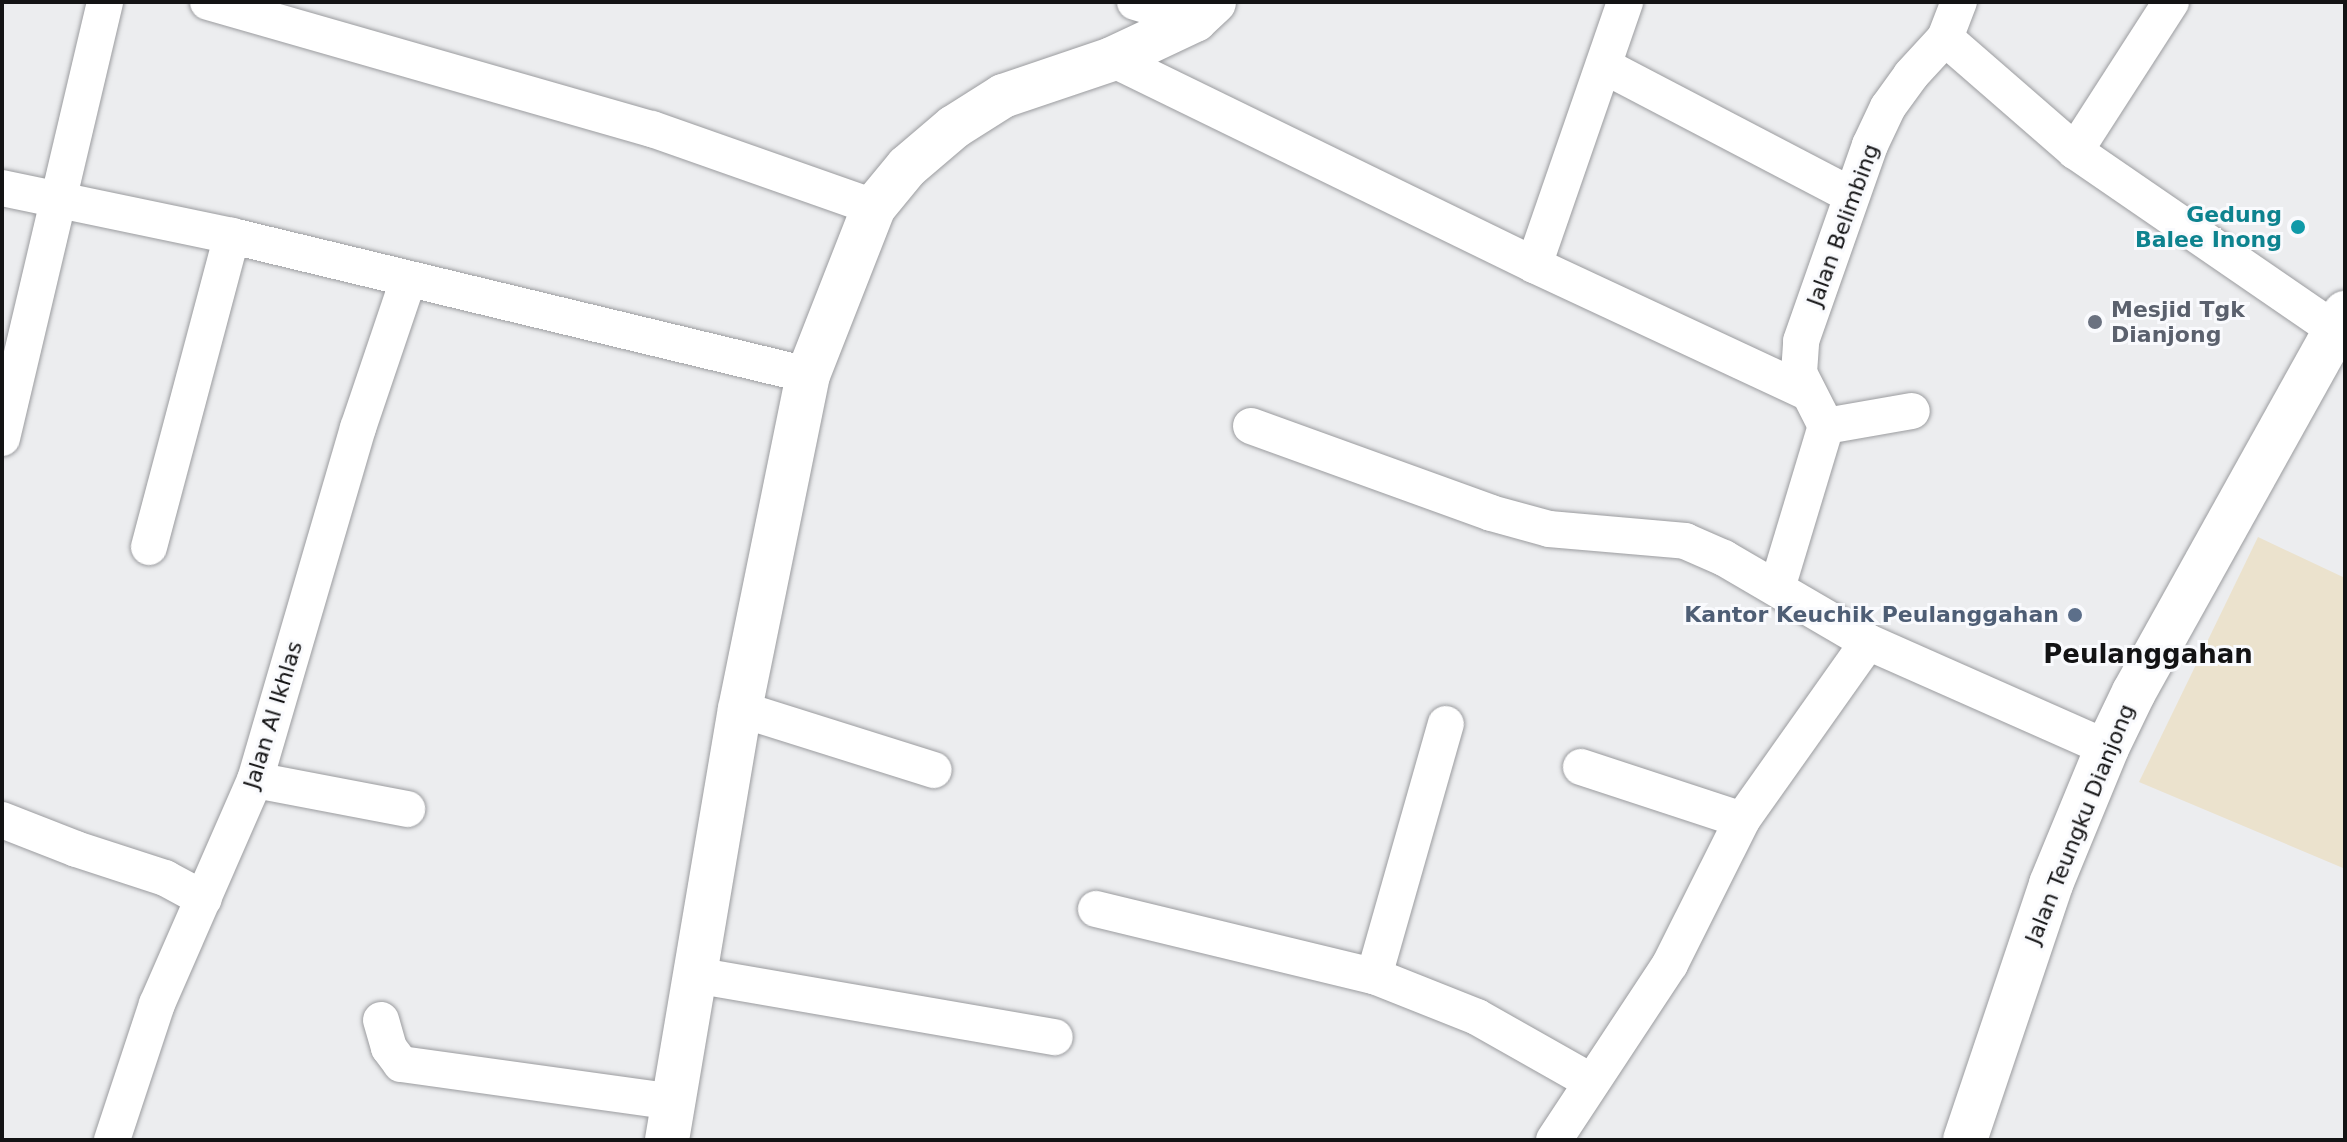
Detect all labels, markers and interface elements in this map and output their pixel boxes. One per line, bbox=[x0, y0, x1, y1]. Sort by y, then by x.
street label: Jalan Belimbing bbox=[1801, 140, 1885, 310]
place label: Gedung Balee Inong bbox=[2135, 201, 2282, 252]
marker: Gedung Balee Inong bbox=[2289, 218, 2307, 236]
place label: Mesjid Tgk Dianjong bbox=[2111, 296, 2245, 348]
marker: Mesjid Tgk Dianjong bbox=[2086, 313, 2104, 331]
place label: Kantor Keuchik Peulanggahan bbox=[1684, 602, 2059, 628]
marker: Kantor Keuchik Peulanggahan bbox=[2066, 606, 2084, 624]
street label: Jalan Al Ikhlas bbox=[238, 638, 308, 792]
district label: Peulanggahan bbox=[2043, 639, 2253, 671]
street label: Jalan Teungku Dianjong bbox=[2020, 700, 2140, 948]

